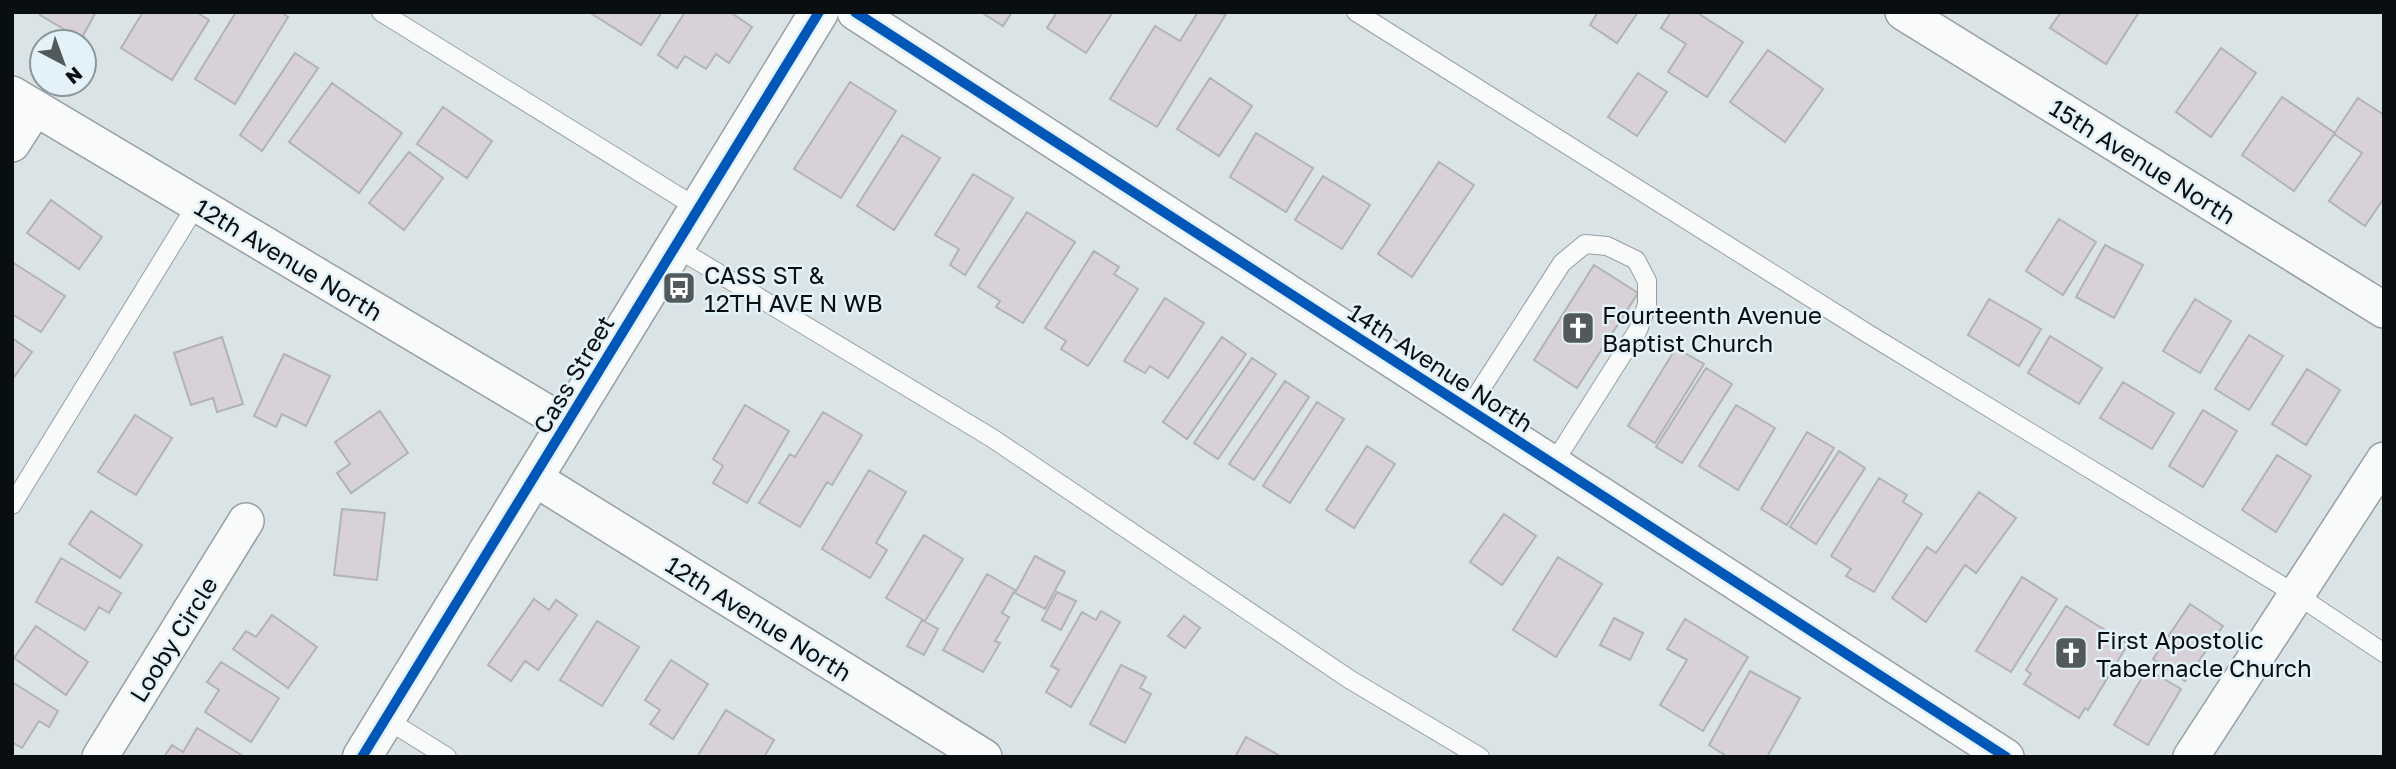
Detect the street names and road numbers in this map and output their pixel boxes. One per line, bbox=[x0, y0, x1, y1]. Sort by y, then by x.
street label: 15th Avenue North bbox=[2045, 92, 2241, 230]
street label: 12th Avenue North bbox=[190, 192, 388, 326]
street label: 14th Avenue North bbox=[1343, 297, 1539, 437]
street label: Cass Street bbox=[526, 310, 620, 438]
street label: 12th Avenue North bbox=[661, 549, 857, 687]
street label: Looby Circle bbox=[123, 571, 223, 707]

